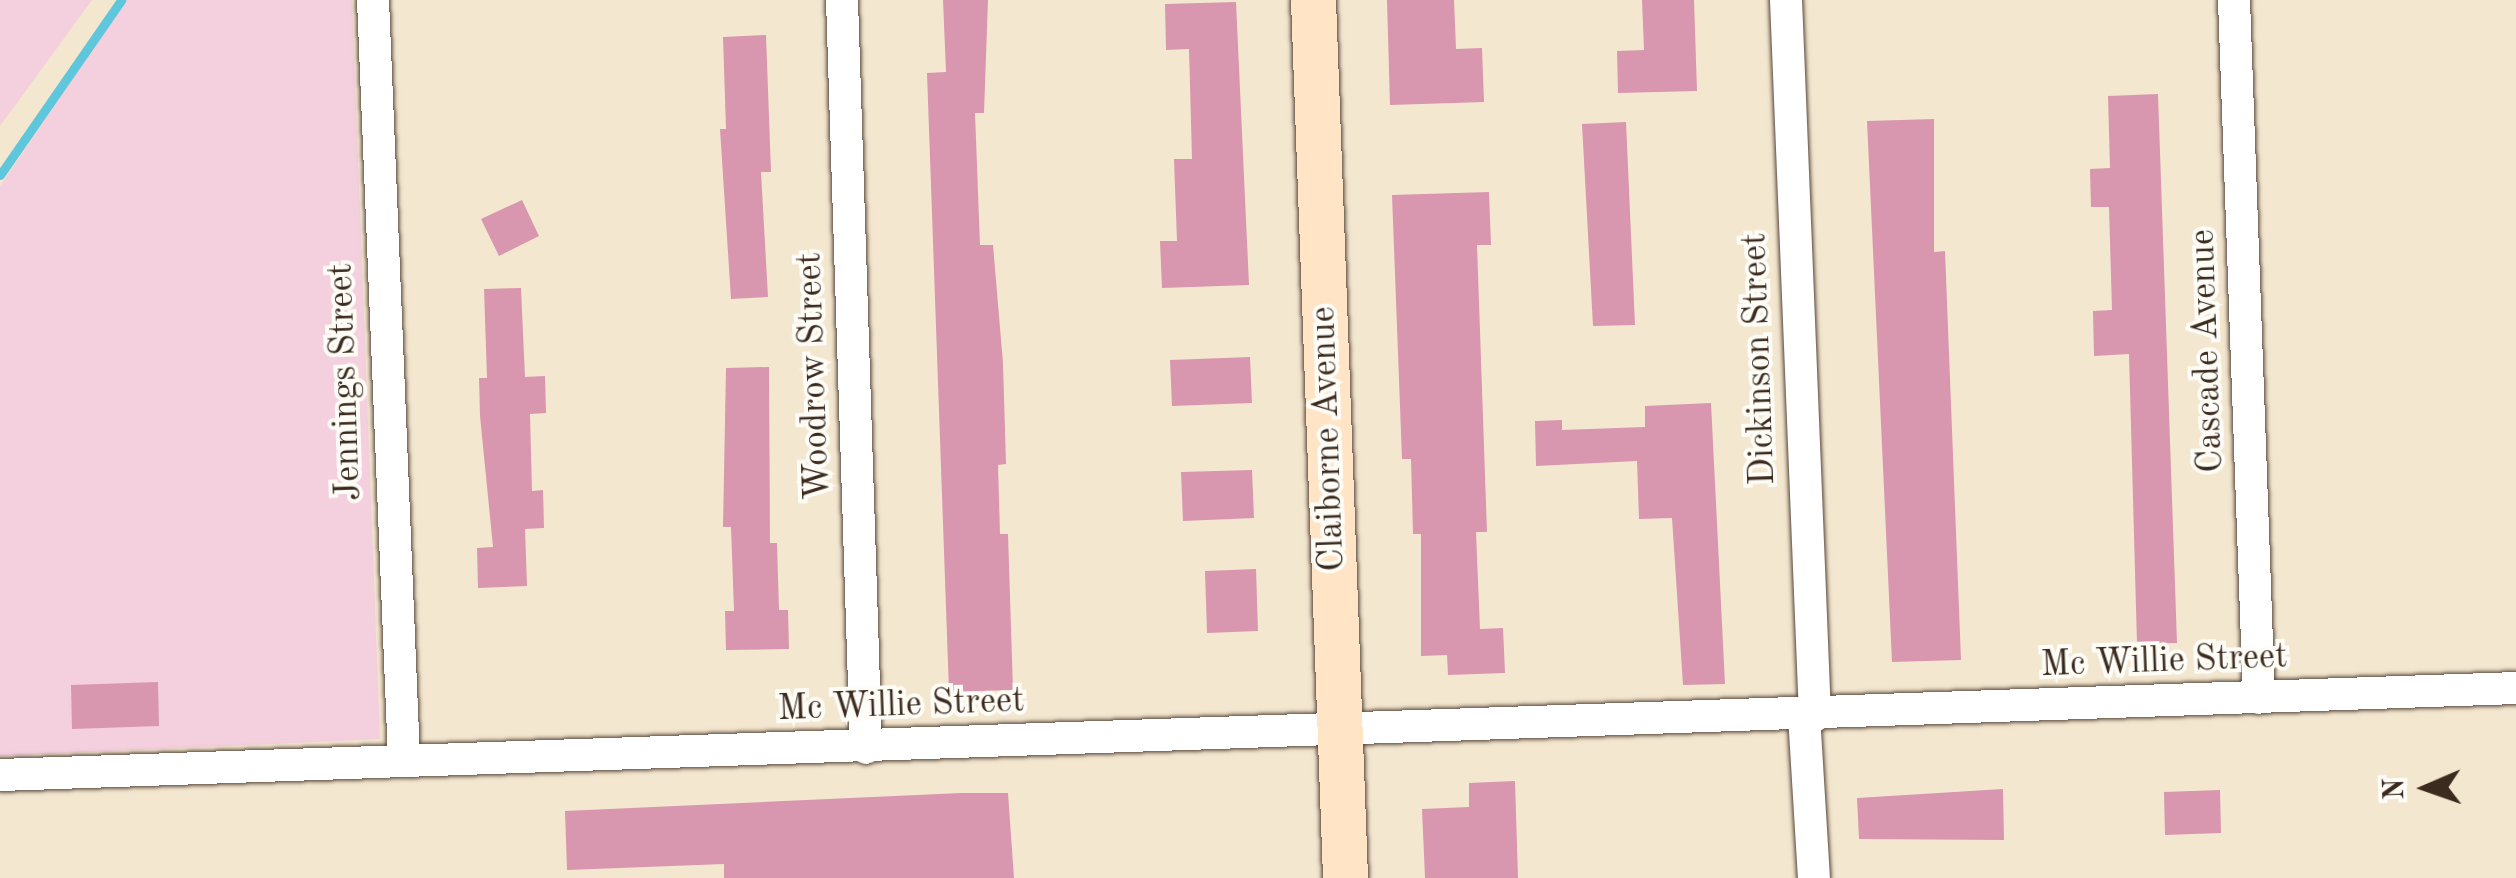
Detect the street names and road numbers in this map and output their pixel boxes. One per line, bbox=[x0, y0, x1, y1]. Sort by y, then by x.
street label: Cascade Avenue bbox=[2183, 228, 2233, 474]
street label: Dickinson Street bbox=[1735, 232, 1785, 486]
street label: Woodrow Street bbox=[790, 251, 840, 501]
street label: Jennings Street bbox=[321, 262, 371, 502]
street label: Claiborne Avenue bbox=[1303, 306, 1355, 572]
street label: Mc Willie Street bbox=[2040, 637, 2288, 687]
street label: Mc Willie Street bbox=[777, 681, 1025, 731]

